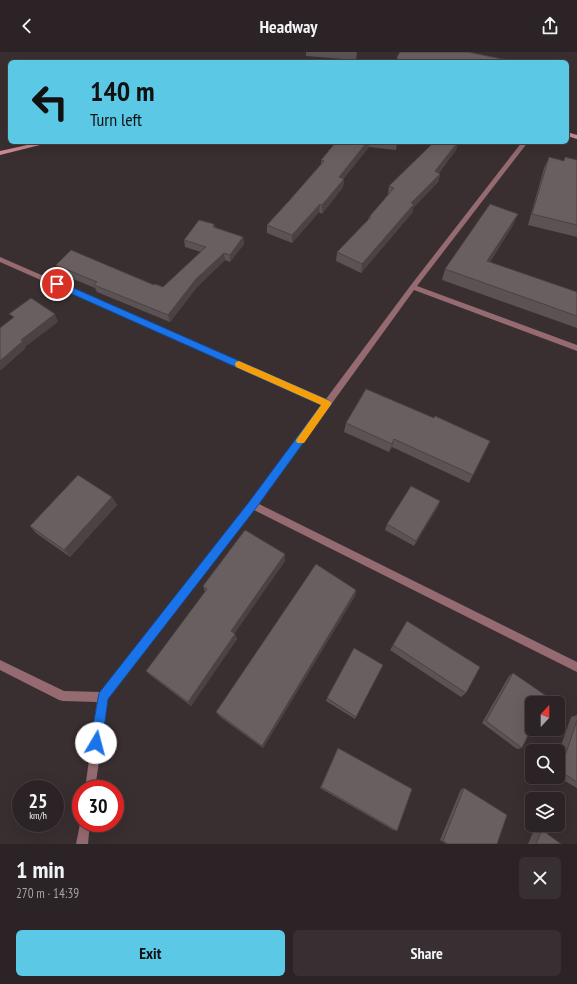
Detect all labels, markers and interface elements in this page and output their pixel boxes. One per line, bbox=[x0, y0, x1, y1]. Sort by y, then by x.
icon: back bbox=[16, 15, 38, 37]
text: Headway bbox=[259, 15, 318, 38]
icon: share bbox=[539, 15, 561, 37]
text: 140 m bbox=[90, 72, 154, 109]
icon: left bbox=[24, 76, 76, 128]
text: Turn left bbox=[90, 108, 142, 131]
pin bbox=[40, 267, 74, 301]
icon: arrive bbox=[46, 273, 68, 295]
north arrow bbox=[525, 696, 565, 736]
map controls bbox=[525, 696, 565, 832]
position arrow bbox=[75, 722, 117, 764]
button: search bbox=[525, 744, 565, 784]
speed limit sign: 30 bbox=[72, 780, 124, 832]
text: 25 bbox=[28, 788, 48, 814]
button: layers bbox=[525, 792, 565, 832]
text: km/h bbox=[29, 809, 47, 822]
text: 1 min bbox=[16, 854, 64, 885]
button: close bbox=[519, 857, 561, 899]
text: 270 m · 14:39 bbox=[16, 885, 79, 902]
button: Exit bbox=[16, 930, 285, 976]
button: Share bbox=[293, 930, 561, 976]

